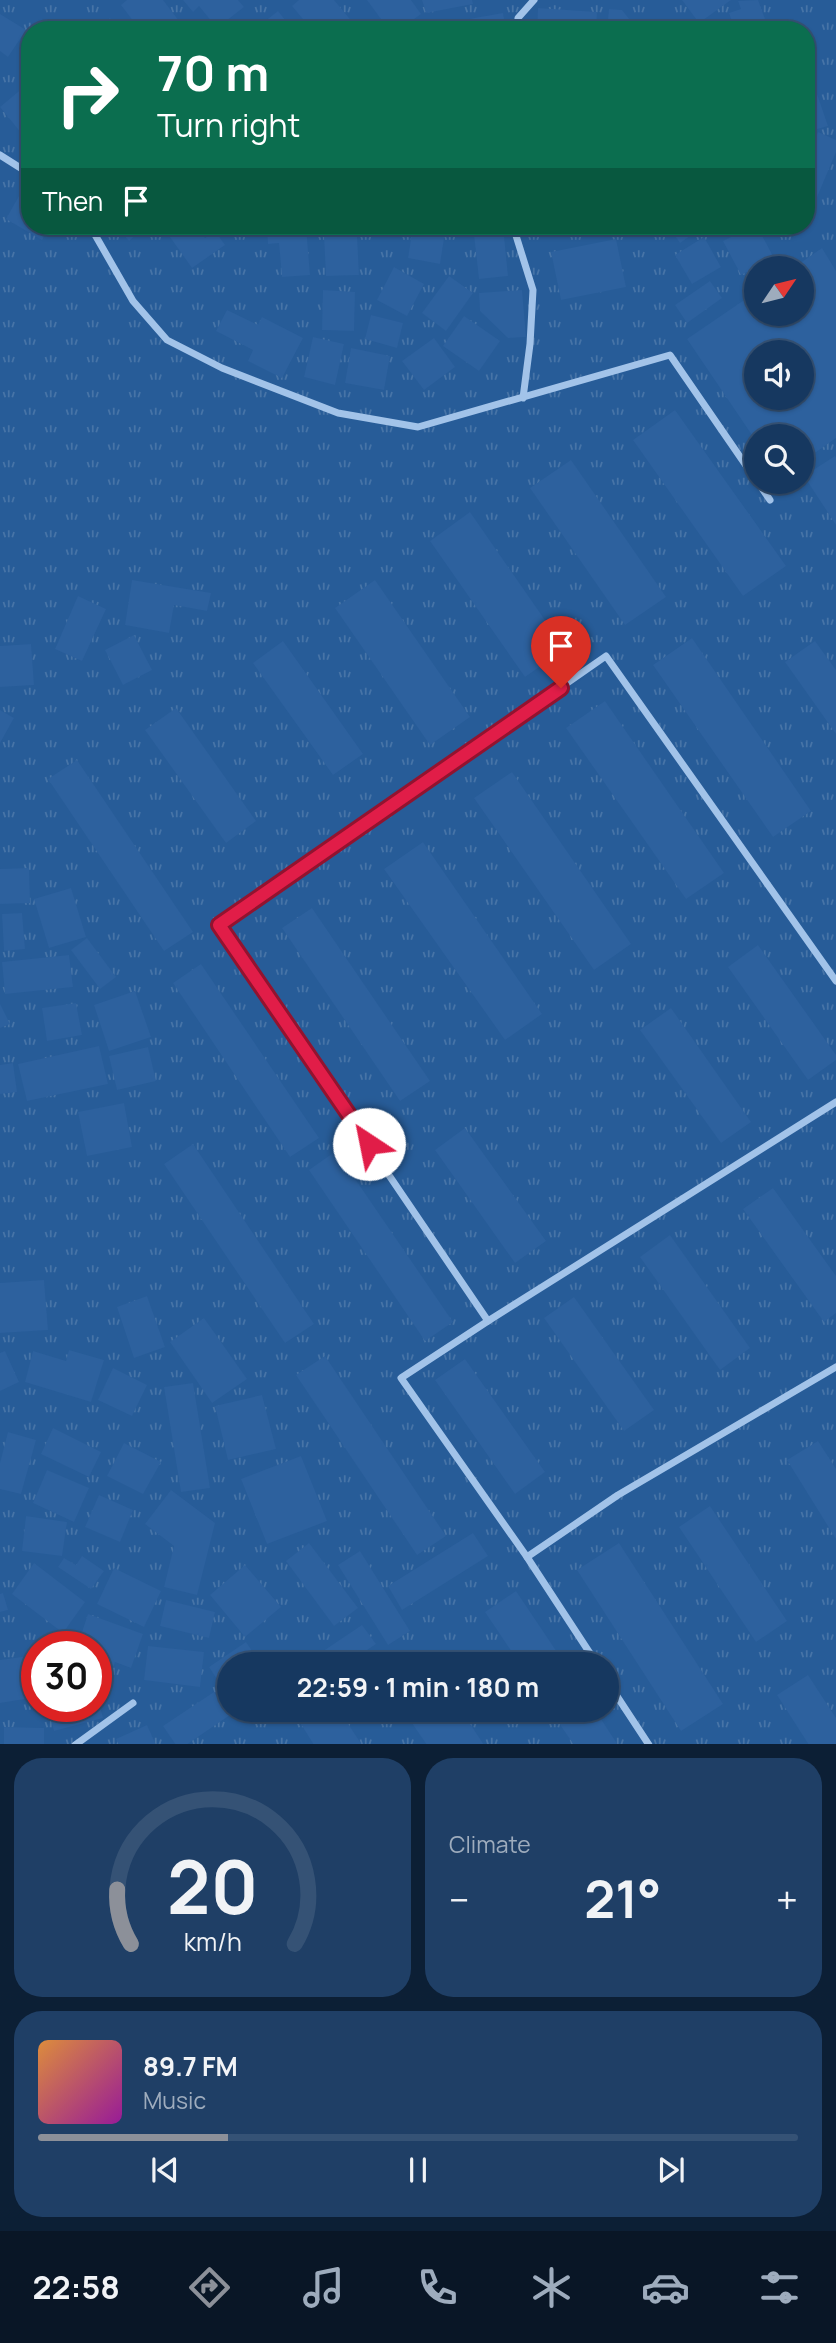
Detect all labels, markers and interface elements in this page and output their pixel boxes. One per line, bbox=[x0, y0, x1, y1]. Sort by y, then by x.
text: 70 m bbox=[157, 39, 269, 106]
icon: right bbox=[42, 49, 133, 140]
text: Turn right bbox=[157, 103, 300, 147]
icon: arrive bbox=[117, 182, 155, 220]
text: Then bbox=[42, 183, 103, 219]
north arrow bbox=[744, 256, 814, 326]
map controls bbox=[744, 256, 814, 494]
button: sound bbox=[744, 340, 814, 410]
button: search bbox=[744, 424, 814, 494]
pin bbox=[531, 616, 591, 688]
icon: arrive bbox=[542, 627, 580, 665]
position arrow bbox=[332, 1107, 406, 1181]
speed limit sign: 30 bbox=[21, 1631, 112, 1722]
text: 22:59 · 1 min · 180 m bbox=[297, 1669, 539, 1705]
text: Climate bbox=[449, 1828, 531, 1860]
text: 20 bbox=[167, 1836, 258, 1936]
text: 21° bbox=[584, 1863, 661, 1934]
text: − bbox=[449, 1873, 470, 1925]
text: + bbox=[776, 1873, 798, 1925]
text: km/h bbox=[183, 1923, 242, 1958]
text: 89.7 FM bbox=[143, 2048, 238, 2084]
text: Music bbox=[143, 2084, 206, 2116]
icon: previous bbox=[146, 2151, 184, 2189]
icon: pause bbox=[399, 2151, 437, 2189]
icon: next bbox=[652, 2151, 690, 2189]
icon: directions bbox=[185, 2263, 234, 2312]
icon: music bbox=[299, 2263, 348, 2312]
icon: phone bbox=[413, 2263, 462, 2312]
icon: climate bbox=[527, 2263, 576, 2312]
icon: car bbox=[641, 2263, 690, 2312]
icon: filters bbox=[755, 2263, 804, 2312]
text: 22:58 bbox=[32, 2265, 120, 2309]

